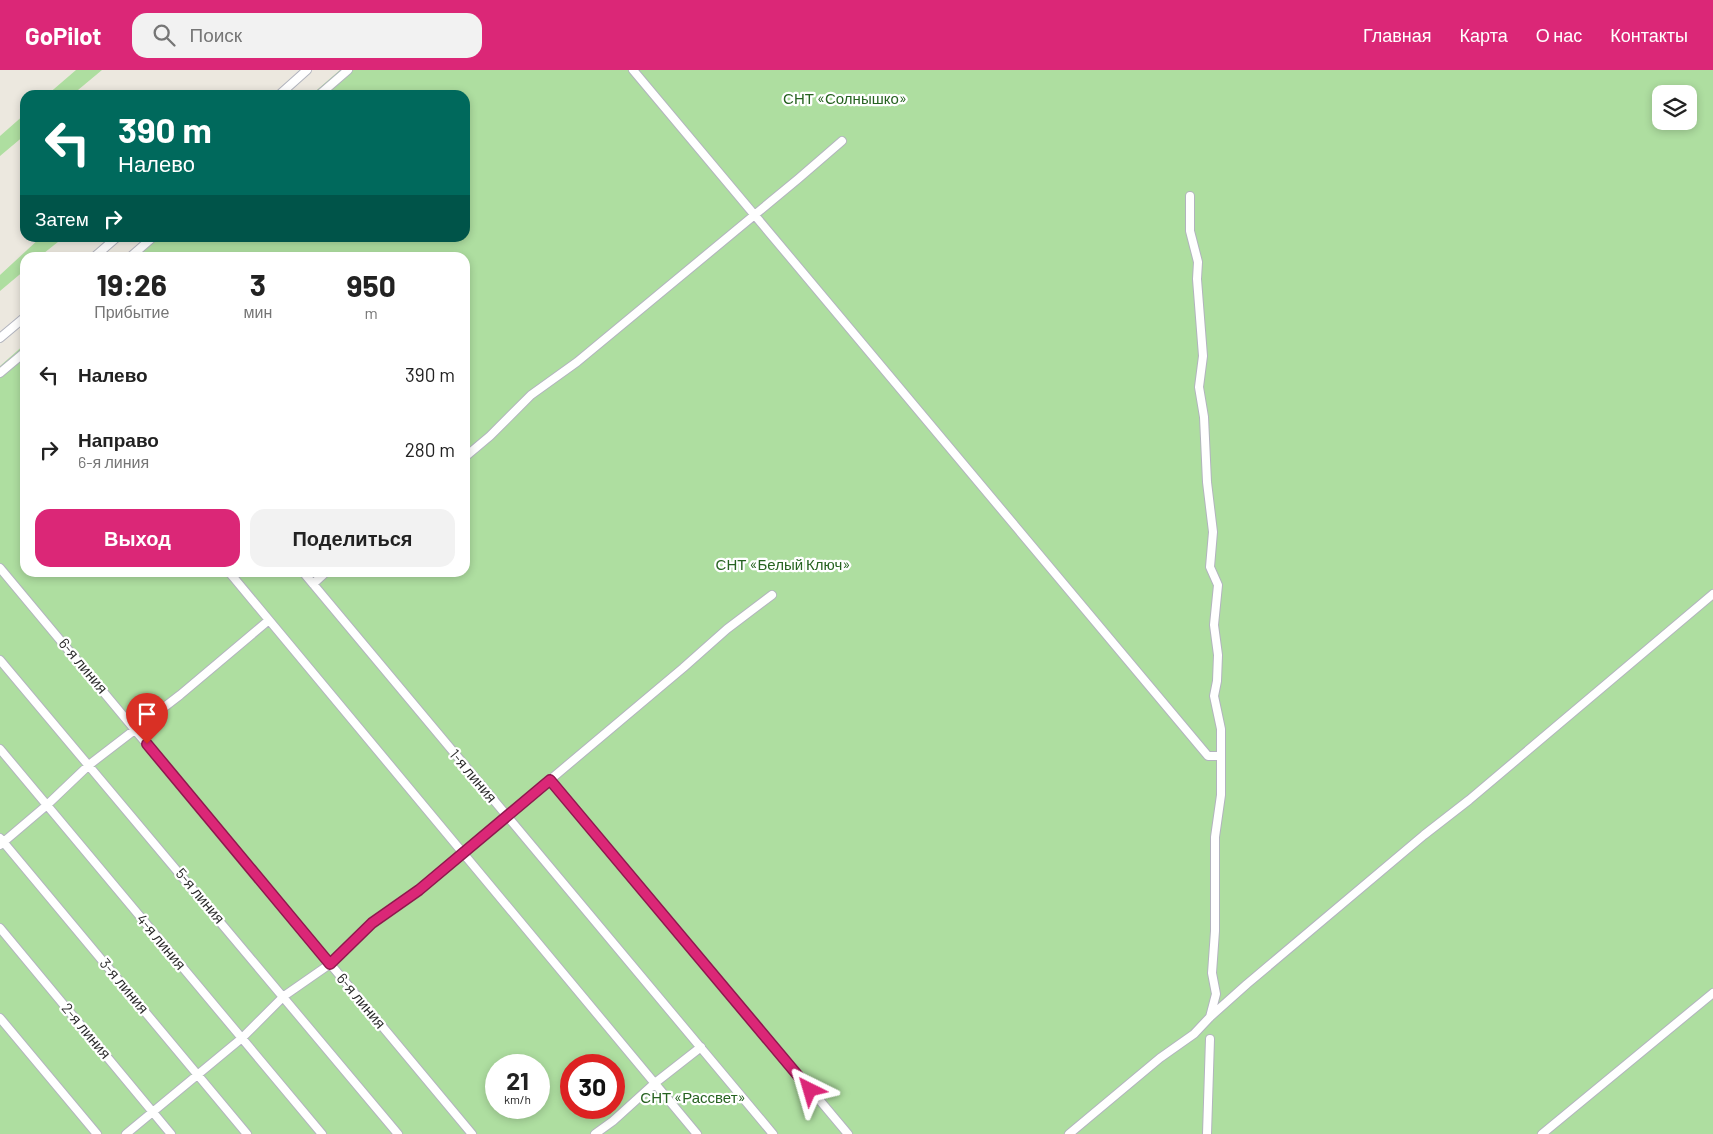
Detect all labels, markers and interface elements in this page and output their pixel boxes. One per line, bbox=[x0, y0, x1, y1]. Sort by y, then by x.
search box bbox=[132, 13, 482, 58]
text: GoPilot bbox=[25, 21, 102, 50]
icon: search bbox=[150, 21, 178, 49]
text: Поиск bbox=[190, 23, 242, 46]
text: Главная bbox=[1363, 24, 1432, 46]
text: Карта bbox=[1460, 24, 1508, 46]
text: О нас bbox=[1536, 24, 1582, 46]
text: Контакты bbox=[1610, 24, 1688, 46]
map controls bbox=[1652, 85, 1697, 130]
button: layers bbox=[1652, 85, 1697, 130]
park label: СНТ «Солнышко» bbox=[783, 89, 907, 107]
text: 390 m bbox=[118, 108, 212, 150]
icon: left bbox=[35, 110, 100, 175]
text: Налево bbox=[118, 150, 195, 176]
icon: right bbox=[99, 205, 127, 233]
text: Затем bbox=[35, 207, 89, 230]
text: 19:26 bbox=[97, 266, 167, 302]
text: 3 bbox=[250, 266, 266, 302]
text: 950 bbox=[347, 267, 396, 303]
text: Прибытие bbox=[94, 302, 169, 321]
text: мин bbox=[244, 302, 272, 321]
text: m bbox=[365, 303, 378, 322]
icon: left bbox=[35, 361, 63, 389]
text: Налево bbox=[78, 363, 148, 386]
text: 390 m bbox=[405, 363, 455, 386]
text: Направо bbox=[78, 428, 159, 451]
icon: right bbox=[35, 436, 63, 464]
text: 280 m bbox=[405, 438, 455, 461]
text: 6-я линия bbox=[78, 452, 149, 471]
button: Выход bbox=[35, 509, 240, 567]
button: Поделиться bbox=[250, 509, 455, 567]
park label: СНТ «Белый Ключ» bbox=[716, 555, 850, 573]
street label: 6-я линия bbox=[55, 634, 112, 697]
pin bbox=[126, 693, 168, 744]
icon: arrive bbox=[133, 700, 161, 728]
street label: 1-я линия bbox=[446, 745, 501, 806]
street label: 5-я линия bbox=[172, 864, 229, 927]
street label: 4-я линия bbox=[133, 910, 190, 973]
street label: 3-я линия bbox=[96, 954, 153, 1017]
street label: 6-я линия bbox=[333, 969, 390, 1032]
street label: 2-я линия bbox=[58, 999, 115, 1062]
speed limit sign: 30 bbox=[560, 1054, 625, 1119]
position arrow bbox=[783, 1063, 835, 1115]
text: 21 bbox=[506, 1065, 529, 1095]
park label: СНТ «Рассвет» bbox=[640, 1088, 746, 1106]
text: km/h bbox=[504, 1092, 531, 1106]

